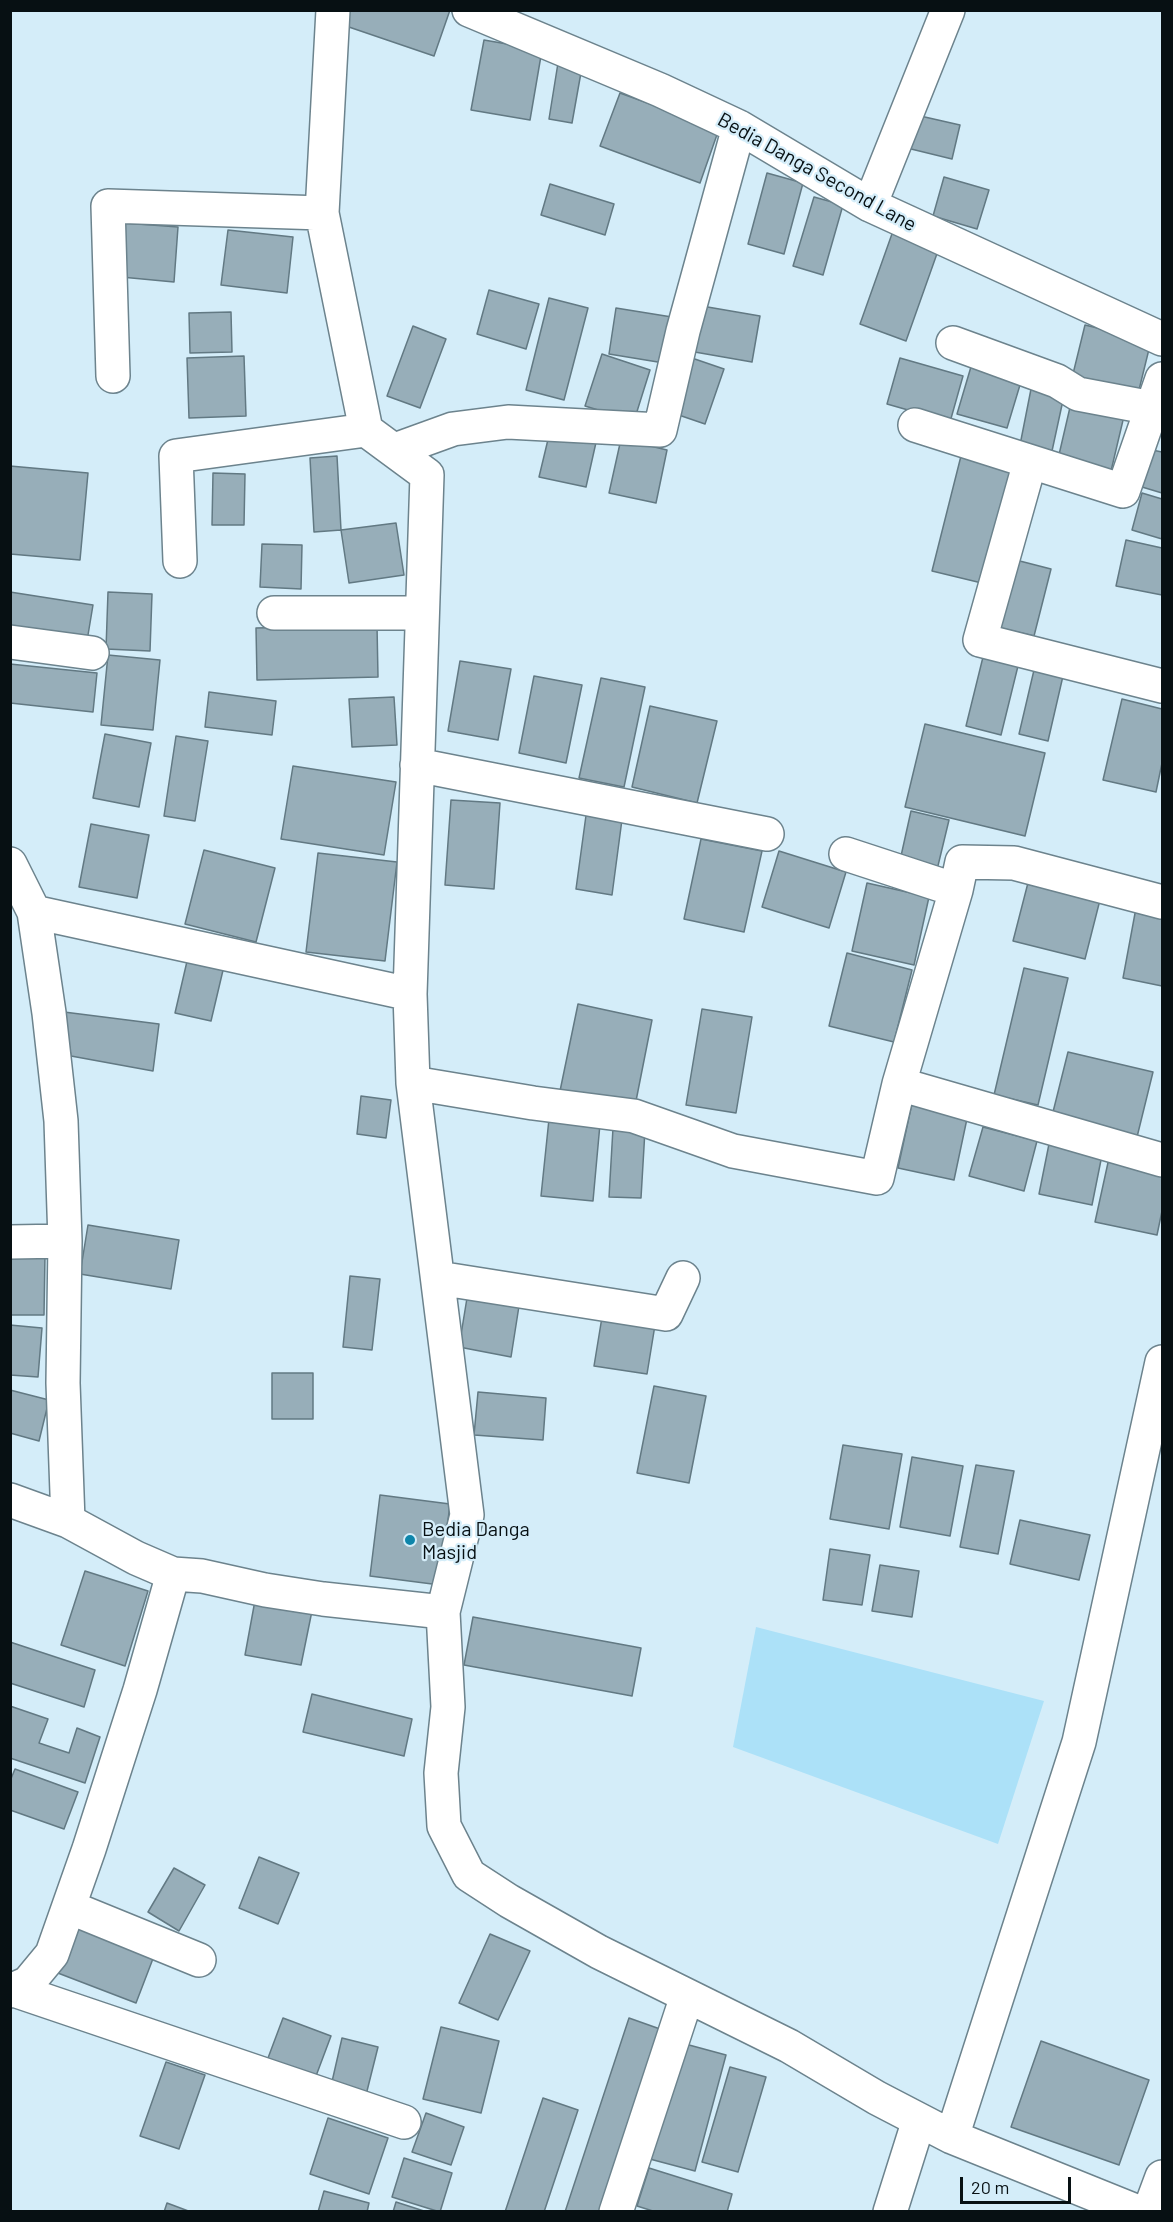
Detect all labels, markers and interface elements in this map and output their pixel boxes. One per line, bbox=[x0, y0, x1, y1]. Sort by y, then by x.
street label: Bedia Danga Second Lane bbox=[713, 107, 921, 237]
place label: Bedia Danga Masjid bbox=[422, 1517, 530, 1564]
marker: Bedia Danga Masjid bbox=[403, 1533, 417, 1547]
scale bar bbox=[963, 2165, 1074, 2203]
text: 20 m bbox=[971, 2176, 1009, 2198]

